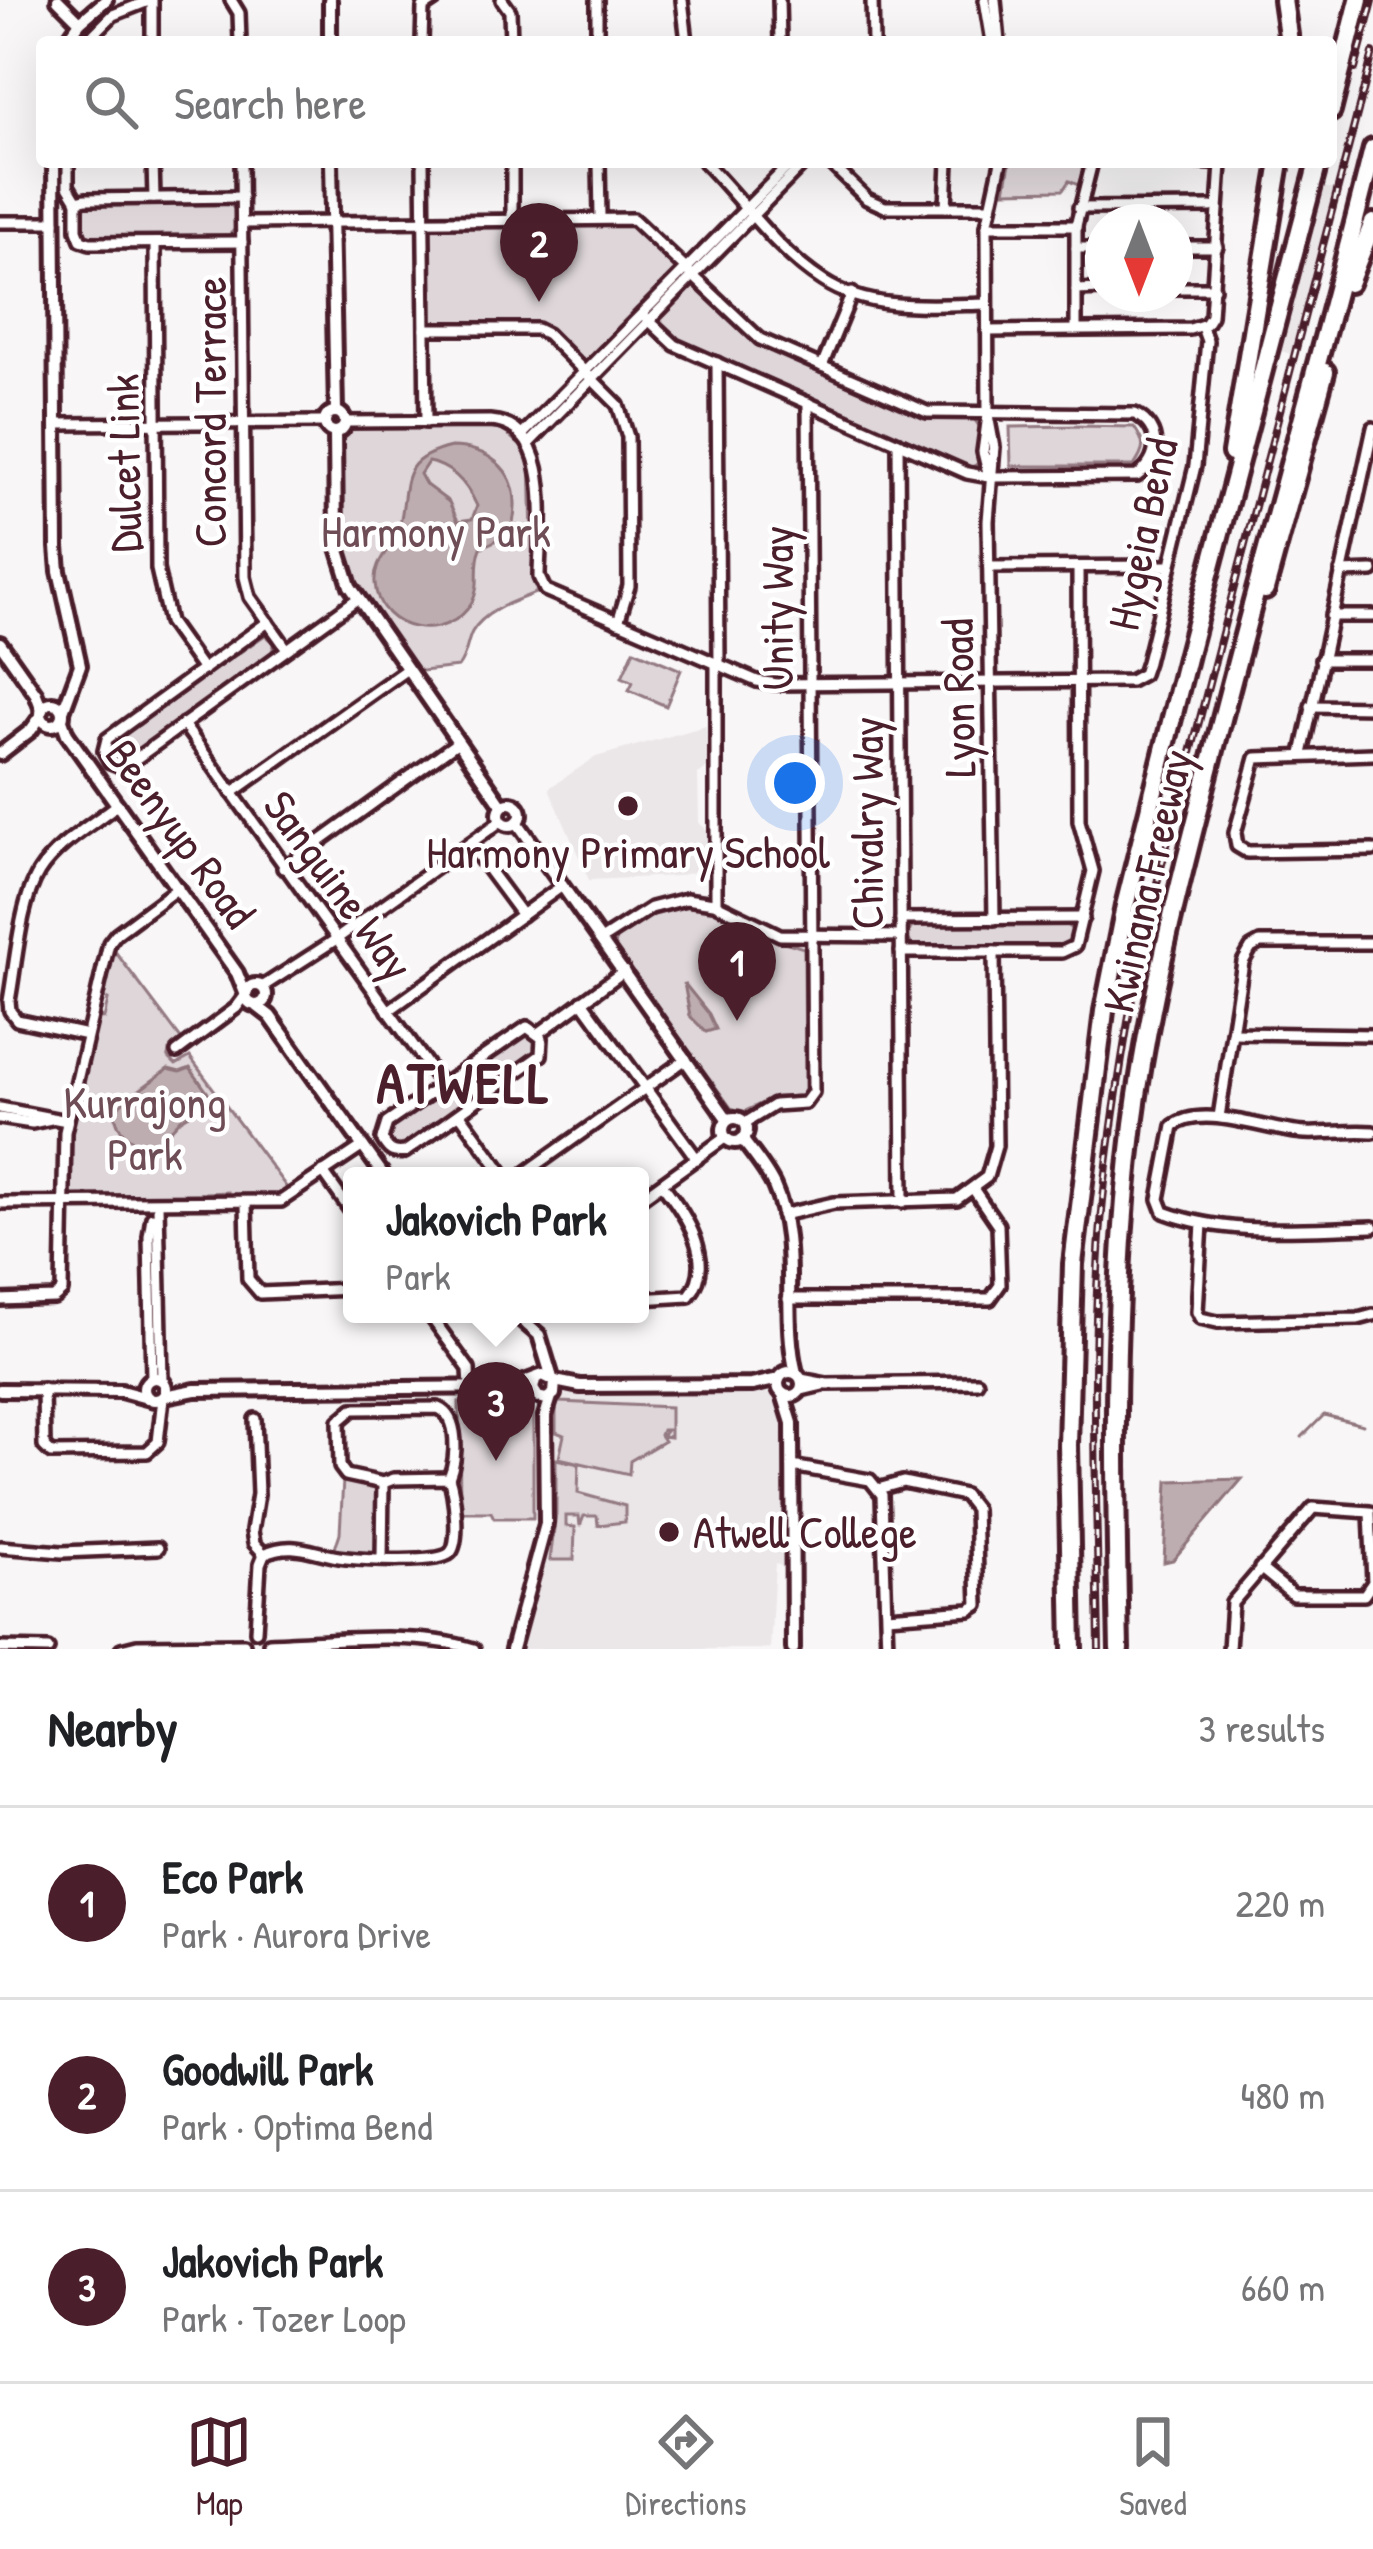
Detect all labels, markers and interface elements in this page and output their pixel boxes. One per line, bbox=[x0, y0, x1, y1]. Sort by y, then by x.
search box bbox=[36, 36, 1337, 168]
icon: search bbox=[78, 69, 144, 135]
text: Search here bbox=[174, 72, 366, 133]
pin: 2 bbox=[500, 203, 578, 302]
north arrow bbox=[1085, 204, 1193, 312]
street label: Concord Terrace bbox=[179, 277, 240, 547]
street label: Dulcet Link bbox=[91, 373, 156, 553]
street label: Hygeia Bend bbox=[1091, 432, 1192, 635]
park label: Harmony Park bbox=[321, 500, 551, 561]
street label: Unity Way bbox=[746, 526, 807, 690]
street label: Lyon Road bbox=[926, 618, 989, 778]
street label: Chivalry Way bbox=[836, 717, 897, 929]
street label: Beenyup Road bbox=[92, 726, 271, 939]
street label: Kwinana Freeway bbox=[1087, 743, 1206, 1018]
your location bbox=[765, 753, 825, 813]
street label: Sanguine Way bbox=[250, 778, 429, 992]
marker: Harmony Primary School bbox=[615, 793, 641, 819]
place label: Harmony Primary School bbox=[426, 821, 830, 882]
pin: 1 bbox=[698, 922, 776, 1021]
district label: ATWELL bbox=[376, 1044, 552, 1121]
park label: Kurrajong Park bbox=[64, 1071, 226, 1184]
popup bbox=[343, 1167, 649, 1323]
text: Jakovich Park bbox=[385, 1188, 607, 1249]
text: Park bbox=[385, 1249, 451, 1302]
pin: 3 bbox=[457, 1362, 535, 1461]
place label: Atwell College bbox=[693, 1501, 917, 1562]
marker: Atwell College bbox=[656, 1519, 682, 1545]
text: Nearby bbox=[48, 1693, 178, 1762]
text: 3 results bbox=[1199, 1701, 1325, 1754]
text: Eco Park bbox=[162, 1846, 303, 1907]
text: 1 bbox=[80, 1876, 94, 1929]
text: 220 m bbox=[1236, 1876, 1325, 1929]
text: Park · Aurora Drive bbox=[162, 1907, 431, 1960]
text: Goodwill Park bbox=[162, 2038, 373, 2099]
text: 2 bbox=[78, 2068, 96, 2121]
text: 480 m bbox=[1241, 2068, 1325, 2121]
text: Park · Optima Bend bbox=[162, 2099, 432, 2152]
text: Jakovich Park bbox=[162, 2230, 383, 2291]
text: 3 bbox=[78, 2260, 96, 2313]
text: 660 m bbox=[1241, 2260, 1325, 2313]
text: Park · Tozer Loop bbox=[162, 2291, 406, 2344]
tab: Map bbox=[186, 2409, 252, 2525]
tab: Directions bbox=[625, 2409, 747, 2525]
tab: Saved bbox=[1119, 2409, 1187, 2525]

